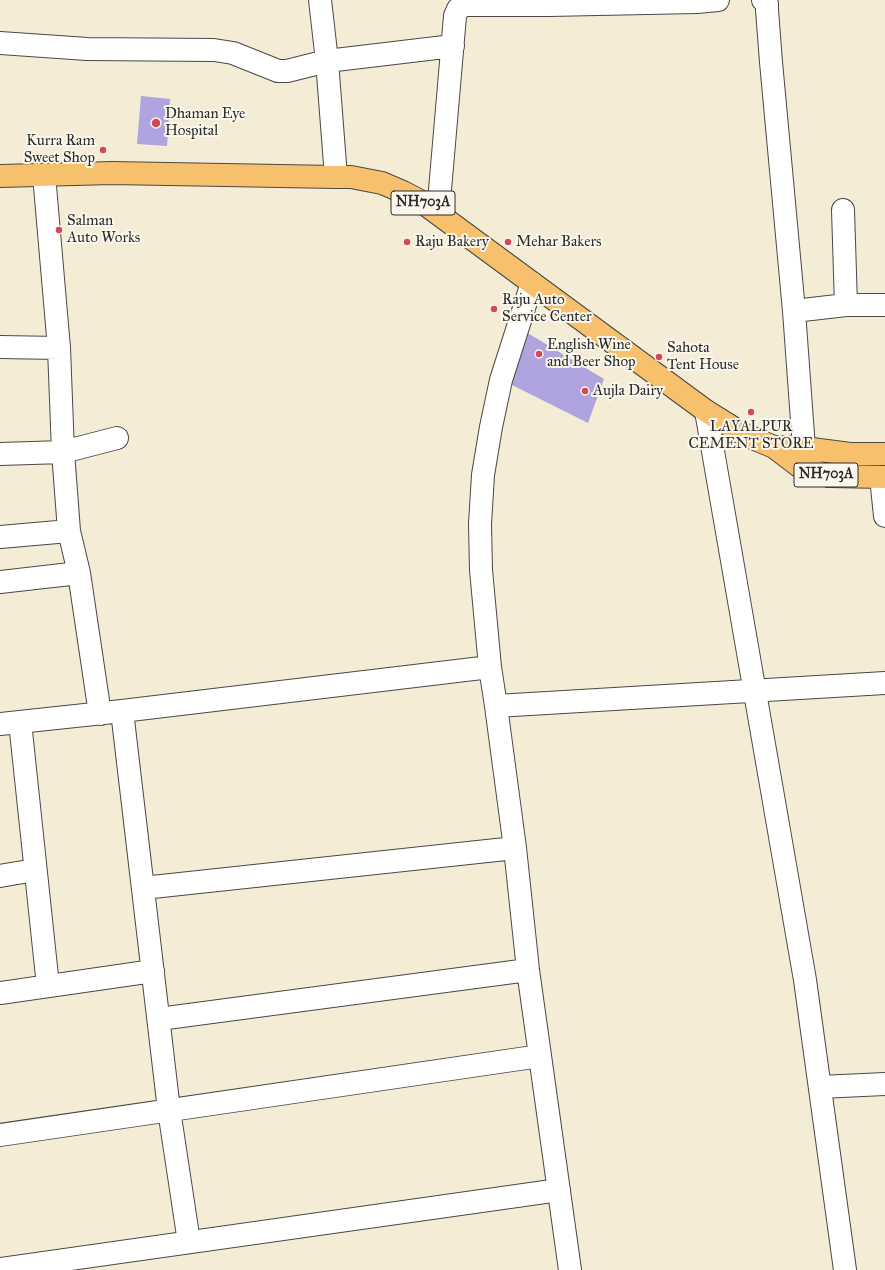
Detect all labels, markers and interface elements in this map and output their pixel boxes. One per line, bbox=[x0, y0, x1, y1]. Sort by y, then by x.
place label: Dhaman Eye Hospital bbox=[165, 105, 245, 140]
marker: Dhaman Eye Hospital bbox=[150, 117, 162, 129]
place label: Kurra Ram Sweet Shop bbox=[24, 132, 95, 167]
marker: Kurra Ram Sweet Shop bbox=[98, 145, 108, 155]
road number: NH703A bbox=[391, 191, 455, 215]
place label: Salman Auto Works bbox=[67, 212, 140, 247]
marker: Salman Auto Works bbox=[54, 225, 64, 235]
place label: Raju Bakery bbox=[415, 233, 489, 251]
place label: Mehar Bakers bbox=[516, 233, 601, 251]
marker: Raju Bakery bbox=[402, 237, 412, 247]
marker: Mehar Bakers bbox=[503, 237, 513, 247]
place label: Raju Auto Service Center bbox=[502, 291, 592, 326]
marker: Raju Auto Service Center bbox=[489, 304, 499, 314]
place label: English Wine and Beer Shop bbox=[547, 336, 636, 371]
place label: Sahota Tent House bbox=[667, 339, 739, 374]
marker: English Wine and Beer Shop bbox=[534, 349, 544, 359]
marker: Sahota Tent House bbox=[654, 352, 664, 362]
place label: Aujla Dairy bbox=[593, 382, 663, 400]
marker: Aujla Dairy bbox=[580, 386, 590, 396]
marker: LAYALPUR CEMENT STORE bbox=[746, 407, 756, 417]
place label: LAYALPUR CEMENT STORE bbox=[689, 418, 813, 453]
road number: NH703A bbox=[794, 463, 858, 487]

